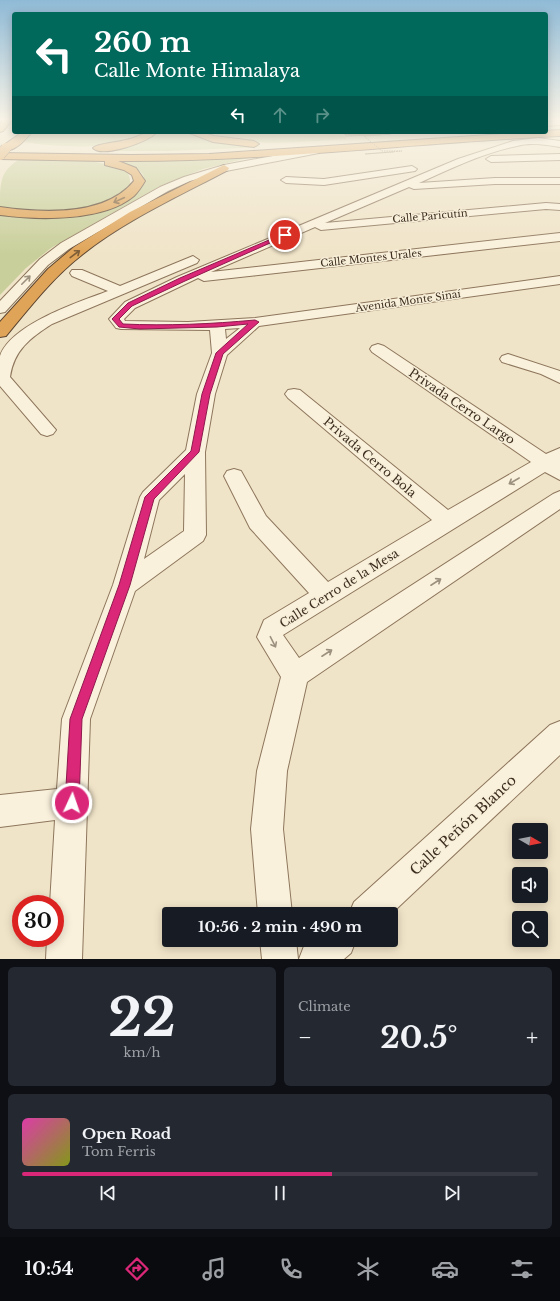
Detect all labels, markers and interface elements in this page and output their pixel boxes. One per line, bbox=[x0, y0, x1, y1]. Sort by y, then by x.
text: 260 m bbox=[94, 25, 191, 60]
icon: left bbox=[28, 28, 80, 80]
text: Calle Monte Himalaya bbox=[94, 60, 300, 82]
icon: left bbox=[227, 104, 249, 126]
icon: ahead bbox=[269, 104, 291, 126]
icon: right bbox=[311, 104, 333, 126]
one-way arrow bbox=[113, 196, 125, 204]
street label: Calle Paricutín bbox=[392, 206, 468, 226]
pin bbox=[268, 218, 302, 252]
icon: arrive bbox=[274, 224, 296, 246]
street label: Calle Montes Urales bbox=[320, 246, 423, 270]
one-way arrow bbox=[69, 249, 80, 258]
one-way arrow bbox=[21, 275, 31, 284]
street label: Avenida Monte Sinaí bbox=[353, 287, 462, 315]
street label: Privada Cerro Largo bbox=[406, 365, 518, 447]
street label: Privada Cerro Bola bbox=[321, 414, 420, 500]
one-way arrow bbox=[508, 478, 520, 486]
street label: Calle Cerro de la Mesa bbox=[277, 545, 402, 631]
one-way arrow bbox=[430, 577, 442, 585]
one-way arrow bbox=[270, 636, 277, 648]
one-way arrow bbox=[321, 649, 332, 657]
street label: Calle Peñón Blanco bbox=[406, 771, 520, 879]
position arrow bbox=[51, 782, 93, 824]
north arrow bbox=[512, 823, 548, 859]
map controls bbox=[512, 823, 548, 947]
button: sound bbox=[512, 867, 548, 903]
speed limit sign: 30 bbox=[12, 895, 64, 947]
button: search bbox=[512, 911, 548, 947]
text: 10:56 · 2 min · 490 m bbox=[198, 917, 362, 936]
text: 22 bbox=[108, 986, 176, 1050]
text: Climate bbox=[298, 998, 351, 1015]
text: 20.5° bbox=[380, 1019, 458, 1056]
text: − bbox=[298, 1024, 312, 1051]
text: + bbox=[526, 1024, 538, 1051]
text: km/h bbox=[124, 1044, 160, 1061]
text: Open Road bbox=[82, 1124, 171, 1143]
text: Tom Ferris bbox=[82, 1143, 156, 1160]
icon: previous bbox=[97, 1182, 119, 1204]
icon: pause bbox=[269, 1182, 291, 1204]
icon: next bbox=[441, 1182, 463, 1204]
icon: directions bbox=[123, 1255, 151, 1283]
icon: music bbox=[200, 1255, 228, 1283]
icon: phone bbox=[277, 1255, 305, 1283]
icon: climate bbox=[354, 1255, 382, 1283]
icon: car bbox=[431, 1255, 459, 1283]
icon: filters bbox=[508, 1255, 536, 1283]
text: 10:54 bbox=[24, 1258, 74, 1280]

